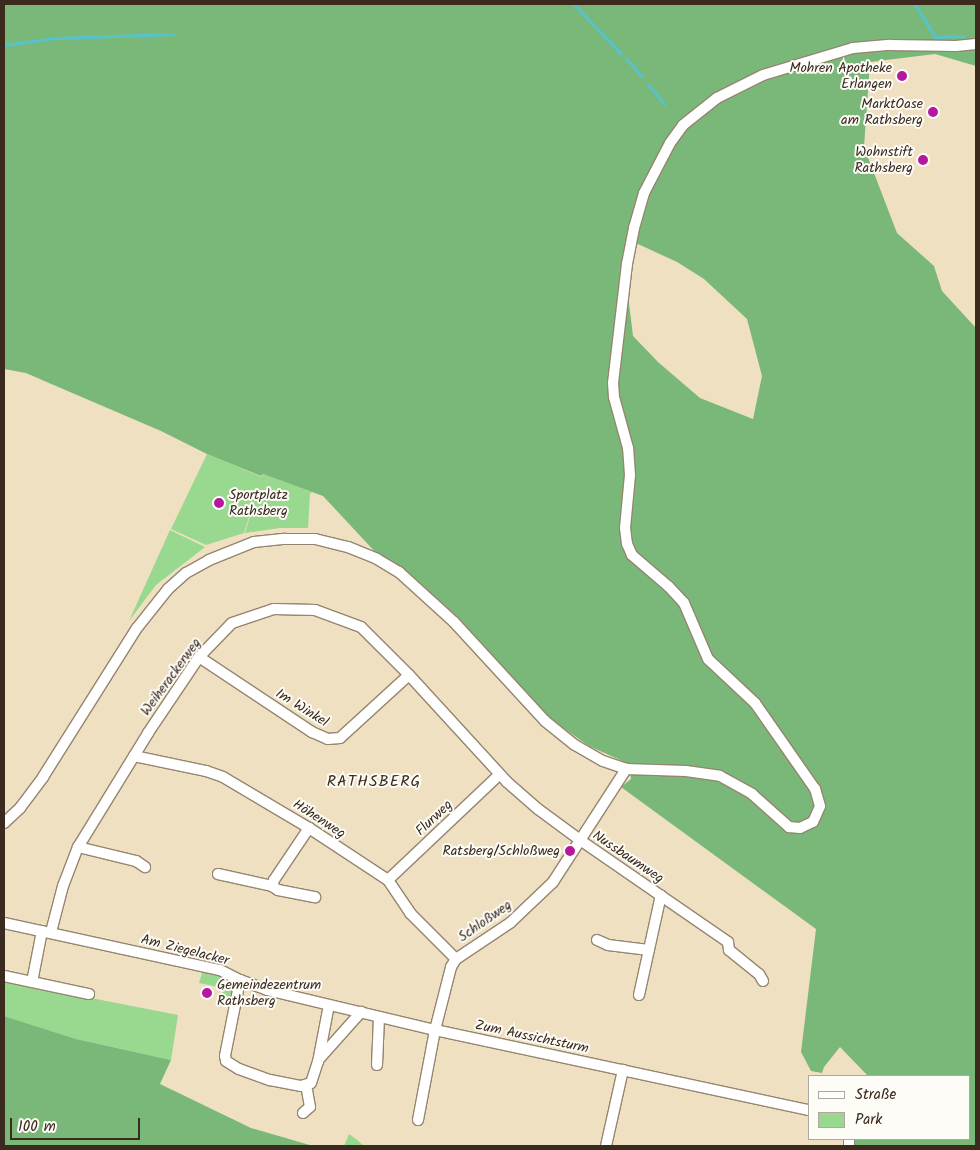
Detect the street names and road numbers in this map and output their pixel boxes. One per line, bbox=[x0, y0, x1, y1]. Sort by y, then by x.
street label: Weiherackerweg bbox=[137, 635, 205, 719]
street label: Im Winkel bbox=[272, 685, 332, 731]
street label: Höhenweg bbox=[290, 796, 348, 842]
street label: Flurweg bbox=[412, 797, 456, 839]
street label: Nussbaumweg bbox=[589, 827, 667, 887]
street label: Schloßweg bbox=[455, 896, 515, 946]
street label: Am Ziegelacker bbox=[139, 931, 231, 969]
street label: Zum Aussichtsturm bbox=[474, 1017, 590, 1057]

